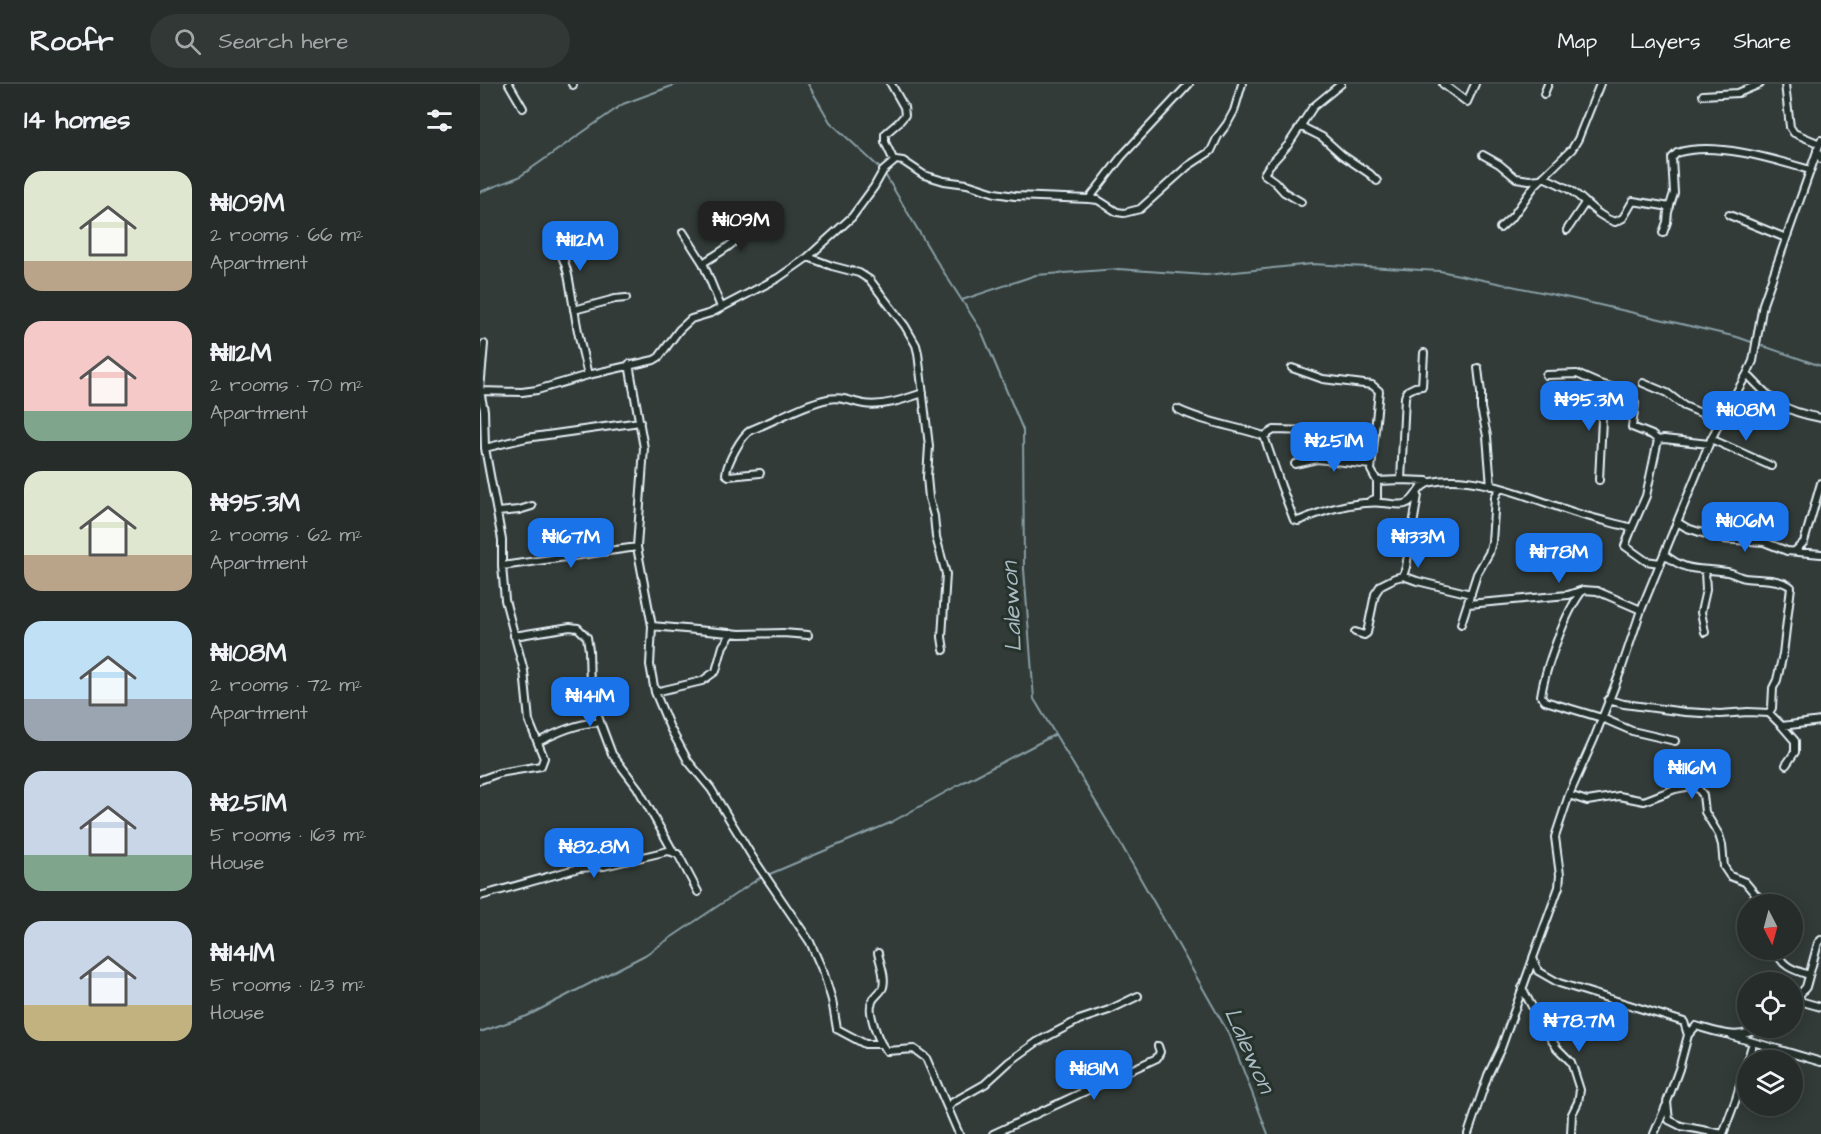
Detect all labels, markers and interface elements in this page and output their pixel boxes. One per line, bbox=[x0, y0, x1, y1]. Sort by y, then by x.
search box bbox=[150, 14, 570, 68]
text: Roofr bbox=[30, 22, 114, 61]
icon: search bbox=[171, 25, 204, 58]
text: Search here bbox=[219, 26, 348, 57]
text: Map bbox=[1557, 27, 1597, 56]
text: Layers bbox=[1630, 27, 1700, 56]
text: Share bbox=[1733, 27, 1791, 56]
text: 14 homes bbox=[24, 102, 130, 138]
icon: filters bbox=[423, 104, 456, 137]
text: ₦109M bbox=[210, 185, 285, 221]
icon: home bbox=[72, 195, 144, 267]
pin: ₦109M bbox=[699, 201, 783, 252]
text: ₦109M bbox=[712, 206, 770, 234]
text: 2 rooms · 66 m² bbox=[210, 221, 364, 249]
pin: ₦112M bbox=[538, 221, 622, 272]
text: ₦112M bbox=[556, 226, 604, 254]
text: Apartment bbox=[210, 249, 308, 277]
text: ₦112M bbox=[210, 335, 272, 371]
icon: home bbox=[72, 345, 144, 417]
text: 2 rooms · 70 m² bbox=[210, 371, 363, 399]
pin: ₦95.3M bbox=[1540, 381, 1638, 432]
text: ₦95.3M bbox=[1554, 386, 1624, 414]
pin: ₦108M bbox=[1704, 391, 1788, 442]
text: ₦108M bbox=[1716, 396, 1776, 424]
text: Apartment bbox=[210, 399, 308, 427]
pin: ₦251M bbox=[1292, 422, 1376, 473]
text: ₦251M bbox=[1304, 427, 1364, 455]
text: ₦95.3M bbox=[210, 485, 300, 521]
icon: home bbox=[72, 495, 144, 567]
pin: ₦106M bbox=[1703, 502, 1787, 553]
text: ₦106M bbox=[1716, 507, 1774, 535]
pin: ₦167M bbox=[529, 518, 613, 569]
pin: ₦133M bbox=[1376, 518, 1460, 569]
text: 2 rooms · 62 m² bbox=[210, 521, 362, 549]
text: ₦167M bbox=[542, 523, 600, 551]
text: ₦133M bbox=[1391, 523, 1445, 551]
pin: ₦178M bbox=[1517, 533, 1601, 584]
text: ₦178M bbox=[1530, 538, 1588, 566]
text: Apartment bbox=[210, 549, 308, 577]
water label: Lalewon bbox=[993, 559, 1031, 653]
text: ₦108M bbox=[210, 635, 287, 671]
icon: home bbox=[72, 645, 144, 717]
text: 2 rooms · 72 m² bbox=[210, 671, 362, 699]
pin: ₦141M bbox=[548, 677, 632, 728]
text: ₦141M bbox=[565, 682, 615, 710]
text: Apartment bbox=[210, 699, 308, 727]
pin: ₦116M bbox=[1650, 749, 1734, 800]
text: ₦116M bbox=[1668, 754, 1716, 782]
text: ₦251M bbox=[210, 785, 287, 821]
icon: home bbox=[72, 795, 144, 867]
text: 5 rooms · 163 m² bbox=[210, 821, 366, 849]
pin: ₦82.8M bbox=[545, 828, 643, 879]
text: ₦82.8M bbox=[558, 833, 630, 861]
text: House bbox=[210, 849, 264, 877]
north arrow bbox=[1737, 894, 1803, 960]
map controls bbox=[1737, 894, 1803, 1116]
text: ₦141M bbox=[210, 935, 275, 971]
icon: home bbox=[72, 945, 144, 1017]
text: 5 rooms · 123 m² bbox=[210, 971, 365, 999]
button: locate bbox=[1737, 972, 1803, 1038]
text: House bbox=[210, 999, 264, 1027]
water label: Lalewon bbox=[1215, 1002, 1284, 1100]
pin: ₦78.7M bbox=[1530, 1002, 1628, 1053]
text: ₦78.7M bbox=[1543, 1007, 1615, 1035]
pin: ₦181M bbox=[1052, 1050, 1136, 1101]
button: layers bbox=[1737, 1050, 1803, 1116]
text: ₦181M bbox=[1069, 1055, 1119, 1083]

